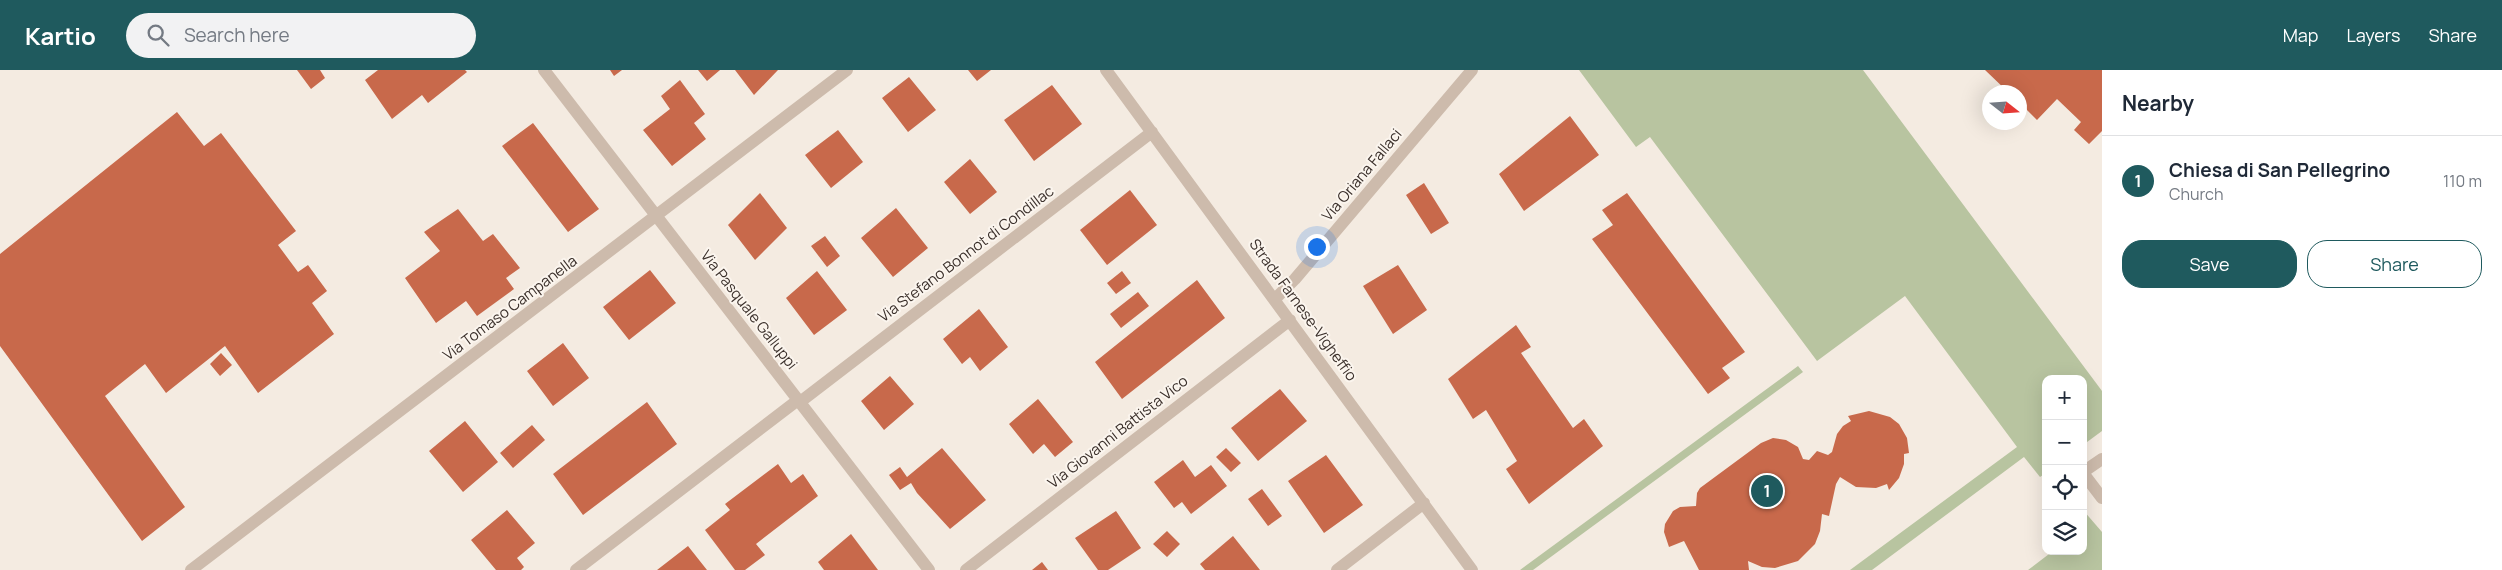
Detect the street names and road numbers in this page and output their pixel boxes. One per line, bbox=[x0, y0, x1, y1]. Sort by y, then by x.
street label: Via Oriana Fallaci bbox=[1317, 124, 1406, 225]
street label: Via Stefano Bonnot di Condillac bbox=[873, 180, 1058, 327]
street label: Strada Farnese-Vigheffio bbox=[1245, 234, 1362, 385]
street label: Via Pasquale Galluppi bbox=[696, 246, 803, 374]
street label: Via Tomaso Campanella bbox=[438, 250, 581, 365]
street label: Via Giovanni Battista Vico bbox=[1043, 370, 1192, 493]

